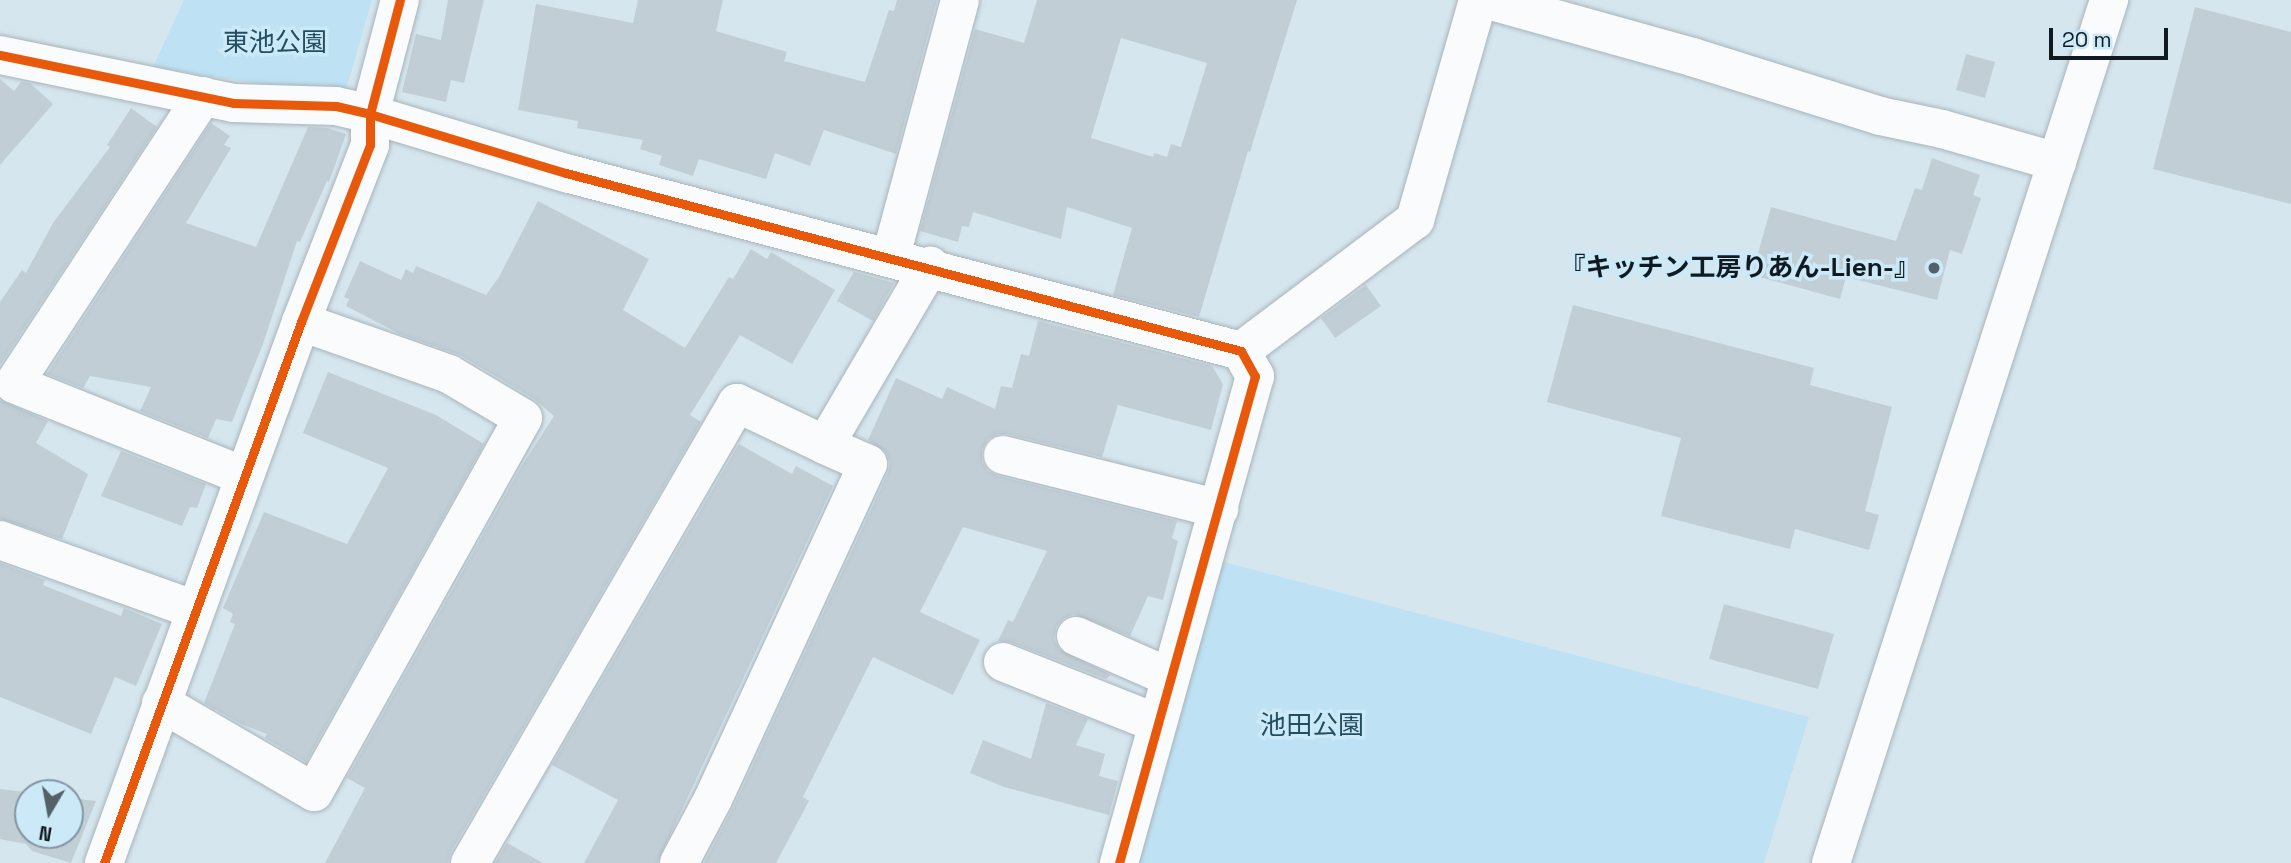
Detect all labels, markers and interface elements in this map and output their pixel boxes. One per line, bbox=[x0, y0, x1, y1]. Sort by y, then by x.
scale bar bbox=[2053, 14, 2172, 58]
text: 20 m bbox=[2062, 26, 2112, 53]
park label: 東池公園 bbox=[223, 27, 327, 59]
place label: 『キッチン工房りあん-Lien-』 bbox=[1560, 252, 1920, 284]
marker: 『キッチン工房りあん-Lien-』 bbox=[1926, 260, 1942, 276]
park label: 池田公園 bbox=[1260, 710, 1364, 742]
north arrow bbox=[14, 779, 84, 849]
text: N bbox=[37, 820, 54, 847]

